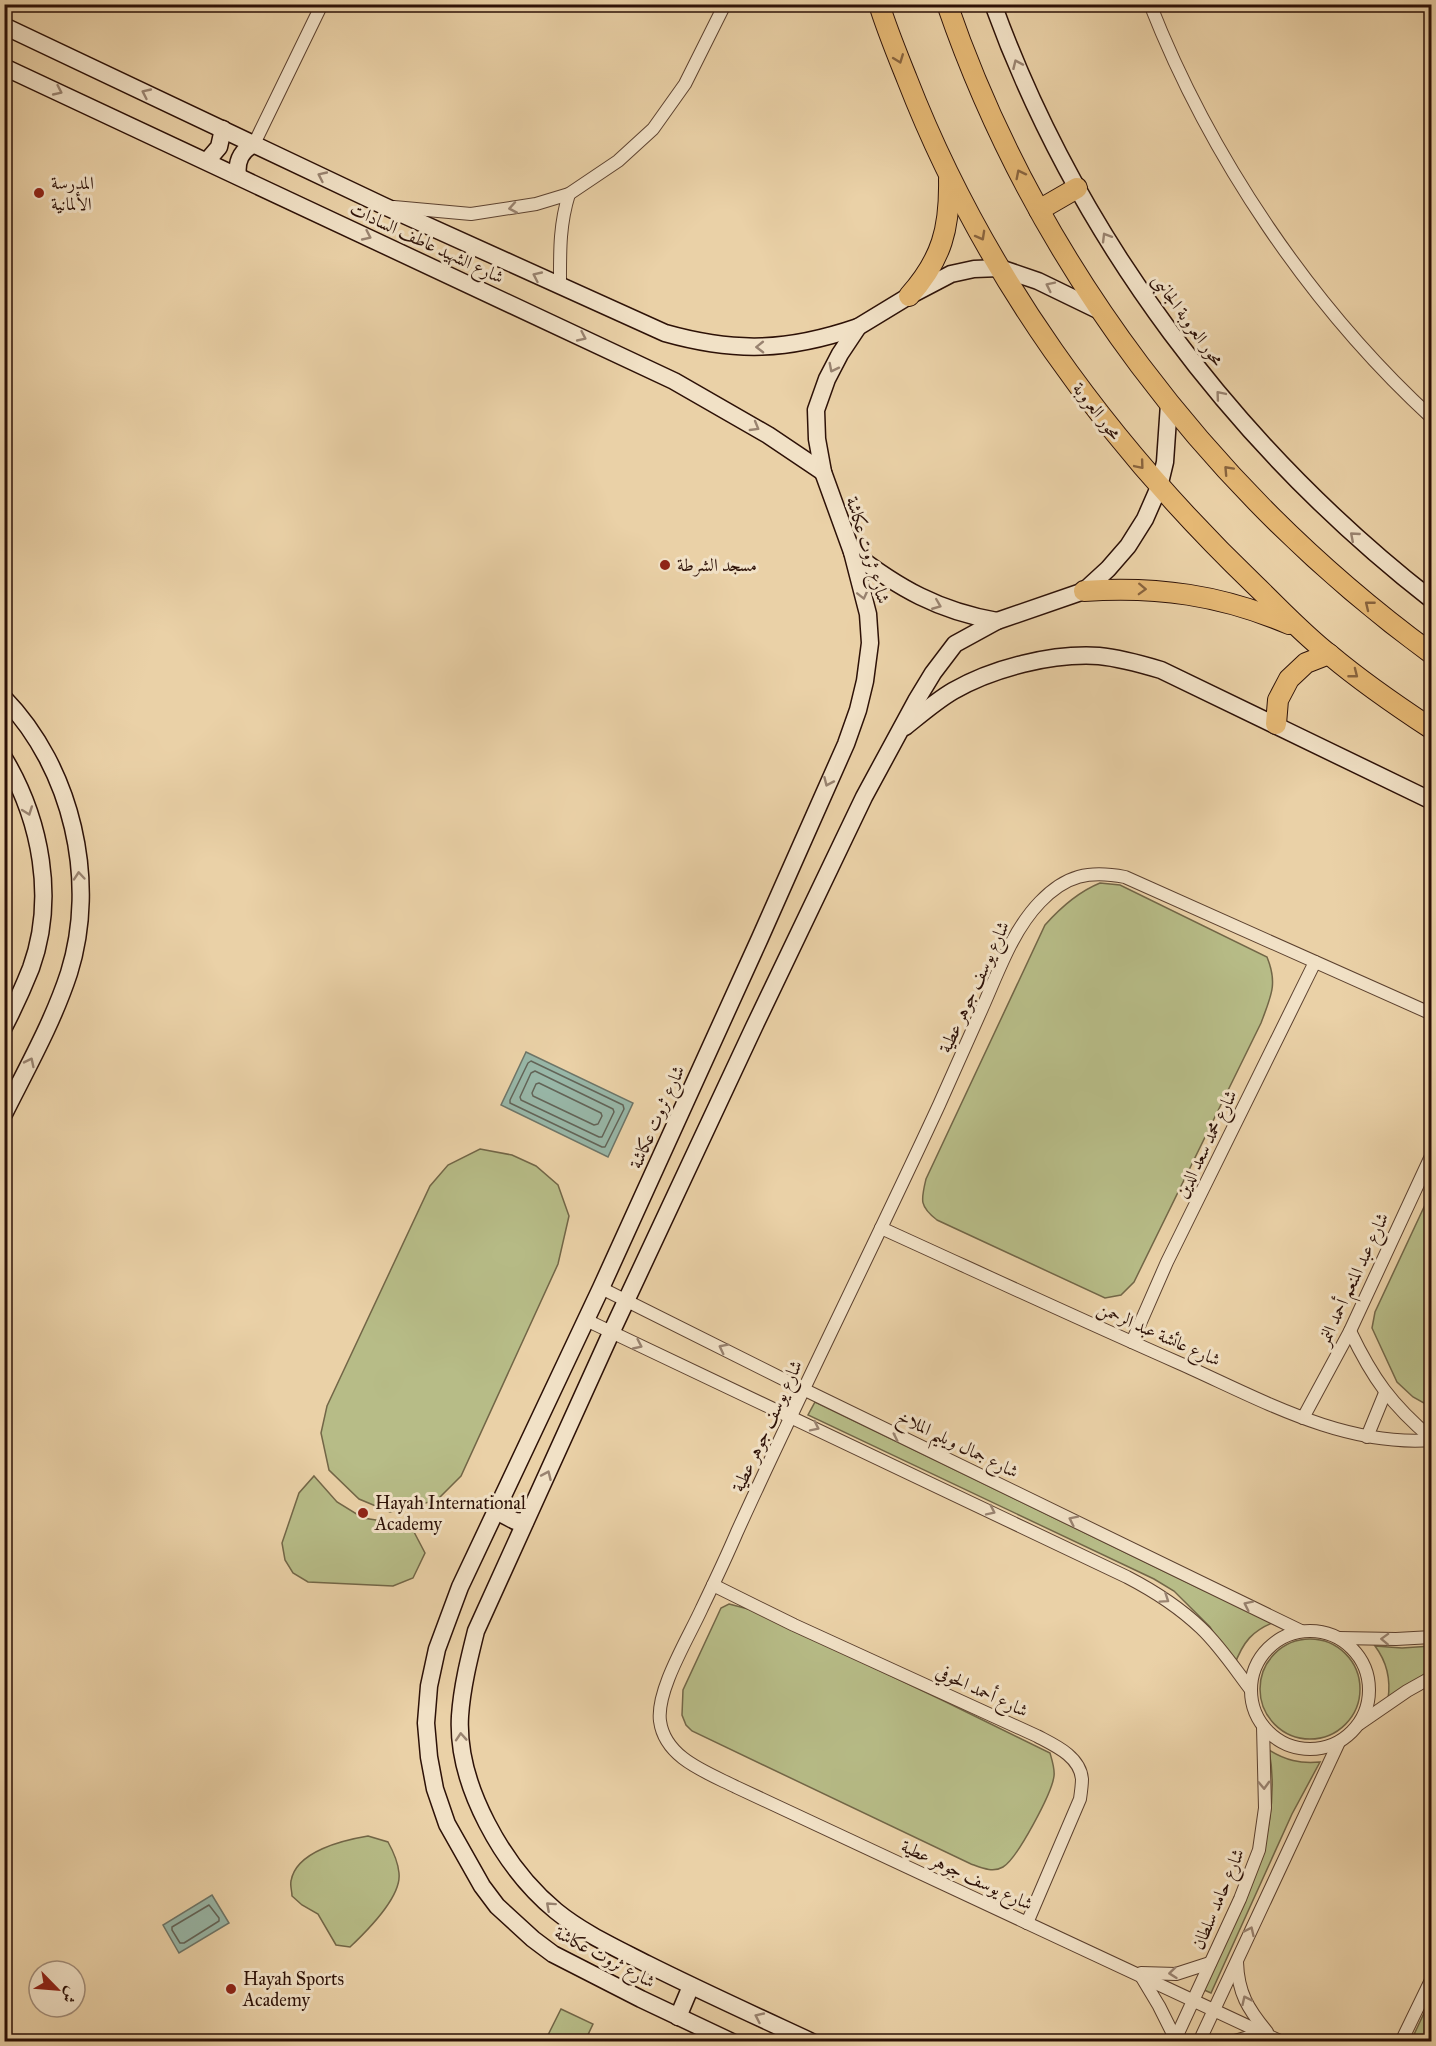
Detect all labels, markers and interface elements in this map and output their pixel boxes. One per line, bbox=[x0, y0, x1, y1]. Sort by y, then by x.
one-way arrow bbox=[892, 53, 904, 64]
one-way arrow bbox=[1012, 59, 1024, 70]
one-way arrow bbox=[51, 84, 62, 96]
one-way arrow bbox=[141, 88, 152, 100]
one-way arrow bbox=[1016, 170, 1027, 181]
place label: المدرسة الألمانية bbox=[51, 172, 94, 215]
one-way arrow bbox=[317, 172, 328, 184]
marker: المدرسة الألمانية bbox=[32, 186, 46, 200]
street label: شارع الشهيد عاطف السادات bbox=[345, 198, 508, 292]
one-way arrow bbox=[508, 201, 518, 214]
one-way arrow bbox=[361, 229, 372, 241]
one-way arrow bbox=[974, 230, 985, 240]
one-way arrow bbox=[1102, 233, 1114, 243]
street label: محور العروبة الجانبى bbox=[1145, 270, 1229, 372]
one-way arrow bbox=[532, 272, 543, 284]
one-way arrow bbox=[1045, 282, 1056, 294]
one-way arrow bbox=[575, 330, 586, 342]
one-way arrow bbox=[756, 341, 765, 353]
one-way arrow bbox=[828, 362, 840, 373]
street label: محور العروبة bbox=[1067, 378, 1126, 445]
one-way arrow bbox=[1216, 391, 1227, 402]
one-way arrow bbox=[748, 420, 759, 431]
one-way arrow bbox=[1133, 458, 1144, 469]
one-way arrow bbox=[1224, 467, 1235, 478]
street label: شارع ثروت عكاشة bbox=[837, 494, 895, 607]
one-way arrow bbox=[1350, 532, 1361, 543]
place label: مسجد الشرطة bbox=[677, 554, 757, 577]
marker: مسجد الشرطة bbox=[658, 558, 672, 572]
one-way arrow bbox=[1138, 583, 1147, 595]
one-way arrow bbox=[856, 590, 869, 600]
one-way arrow bbox=[931, 598, 942, 610]
one-way arrow bbox=[1365, 601, 1376, 612]
one-way arrow bbox=[1348, 667, 1359, 678]
one-way arrow bbox=[824, 776, 836, 787]
one-way arrow bbox=[21, 805, 34, 816]
one-way arrow bbox=[73, 872, 86, 881]
street label: شارع يوسف جوهر عطية bbox=[934, 918, 1018, 1058]
one-way arrow bbox=[23, 1057, 34, 1068]
street label: شارع ثروت عكاشة bbox=[624, 1062, 693, 1174]
street label: شارع محمد سعد الدين bbox=[1170, 1086, 1245, 1203]
street label: شارع عبد المنعم أحمد النمر bbox=[1310, 1208, 1399, 1353]
street label: شارع عائشة عبد الرحمن bbox=[1092, 1297, 1224, 1375]
one-way arrow bbox=[632, 1338, 643, 1350]
one-way arrow bbox=[718, 1344, 729, 1356]
street label: شارع يوسف جوهر عطية bbox=[727, 1357, 811, 1497]
street label: شارع جمال ويليم الملاخ bbox=[891, 1405, 1022, 1489]
one-way arrow bbox=[809, 1420, 820, 1432]
one-way arrow bbox=[893, 1431, 904, 1442]
one-way arrow bbox=[539, 1470, 551, 1481]
place label: Hayah International Academy bbox=[374, 1492, 526, 1535]
one-way arrow bbox=[985, 1504, 996, 1516]
marker: Hayah International Academy bbox=[356, 1506, 370, 1520]
one-way arrow bbox=[1068, 1516, 1079, 1528]
one-way arrow bbox=[1159, 1592, 1170, 1603]
one-way arrow bbox=[1244, 1601, 1255, 1613]
one-way arrow bbox=[1381, 1633, 1390, 1645]
street label: شارع أحمد الحوفي bbox=[931, 1658, 1032, 1726]
one-way arrow bbox=[455, 1733, 468, 1742]
one-way arrow bbox=[1258, 1780, 1271, 1789]
street label: شارع يوسف جوهر عطية bbox=[896, 1835, 1036, 1919]
street label: شارع حامد سلطان bbox=[1187, 1845, 1253, 1954]
one-way arrow bbox=[547, 1902, 558, 1913]
street label: شارع ثروت عكاشة bbox=[549, 1921, 659, 1996]
one-way arrow bbox=[1243, 1927, 1255, 1938]
north arrow bbox=[27, 1959, 87, 2019]
one-way arrow bbox=[1169, 1966, 1178, 1979]
place label: Hayah Sports Academy bbox=[242, 1968, 344, 2011]
marker: Hayah Sports Academy bbox=[224, 1982, 238, 1996]
text: ش bbox=[58, 1984, 82, 2006]
one-way arrow bbox=[1241, 1996, 1253, 2007]
one-way arrow bbox=[754, 2013, 765, 2025]

